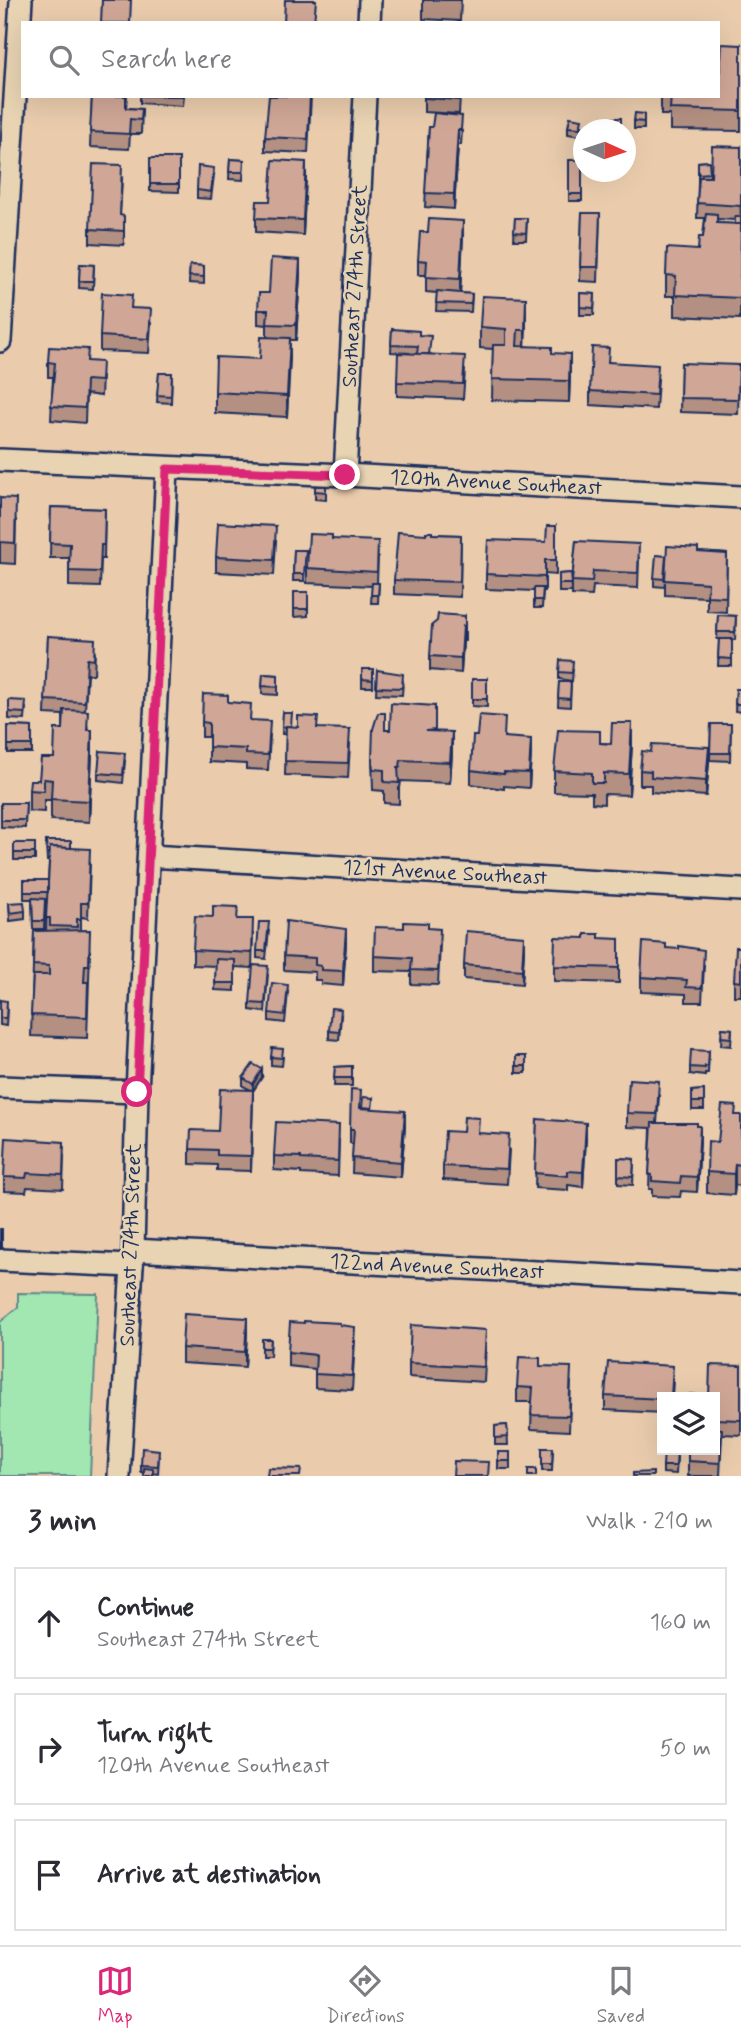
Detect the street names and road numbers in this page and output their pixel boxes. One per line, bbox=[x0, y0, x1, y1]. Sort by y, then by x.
street label: Southeast 274th Street bbox=[336, 183, 374, 388]
street label: 120th Avenue Southeast bbox=[389, 463, 603, 503]
street label: 121st Avenue Southeast bbox=[342, 854, 548, 892]
street label: Southeast 274th Street bbox=[113, 1142, 149, 1347]
street label: 122nd Avenue Southeast bbox=[329, 1247, 545, 1287]

